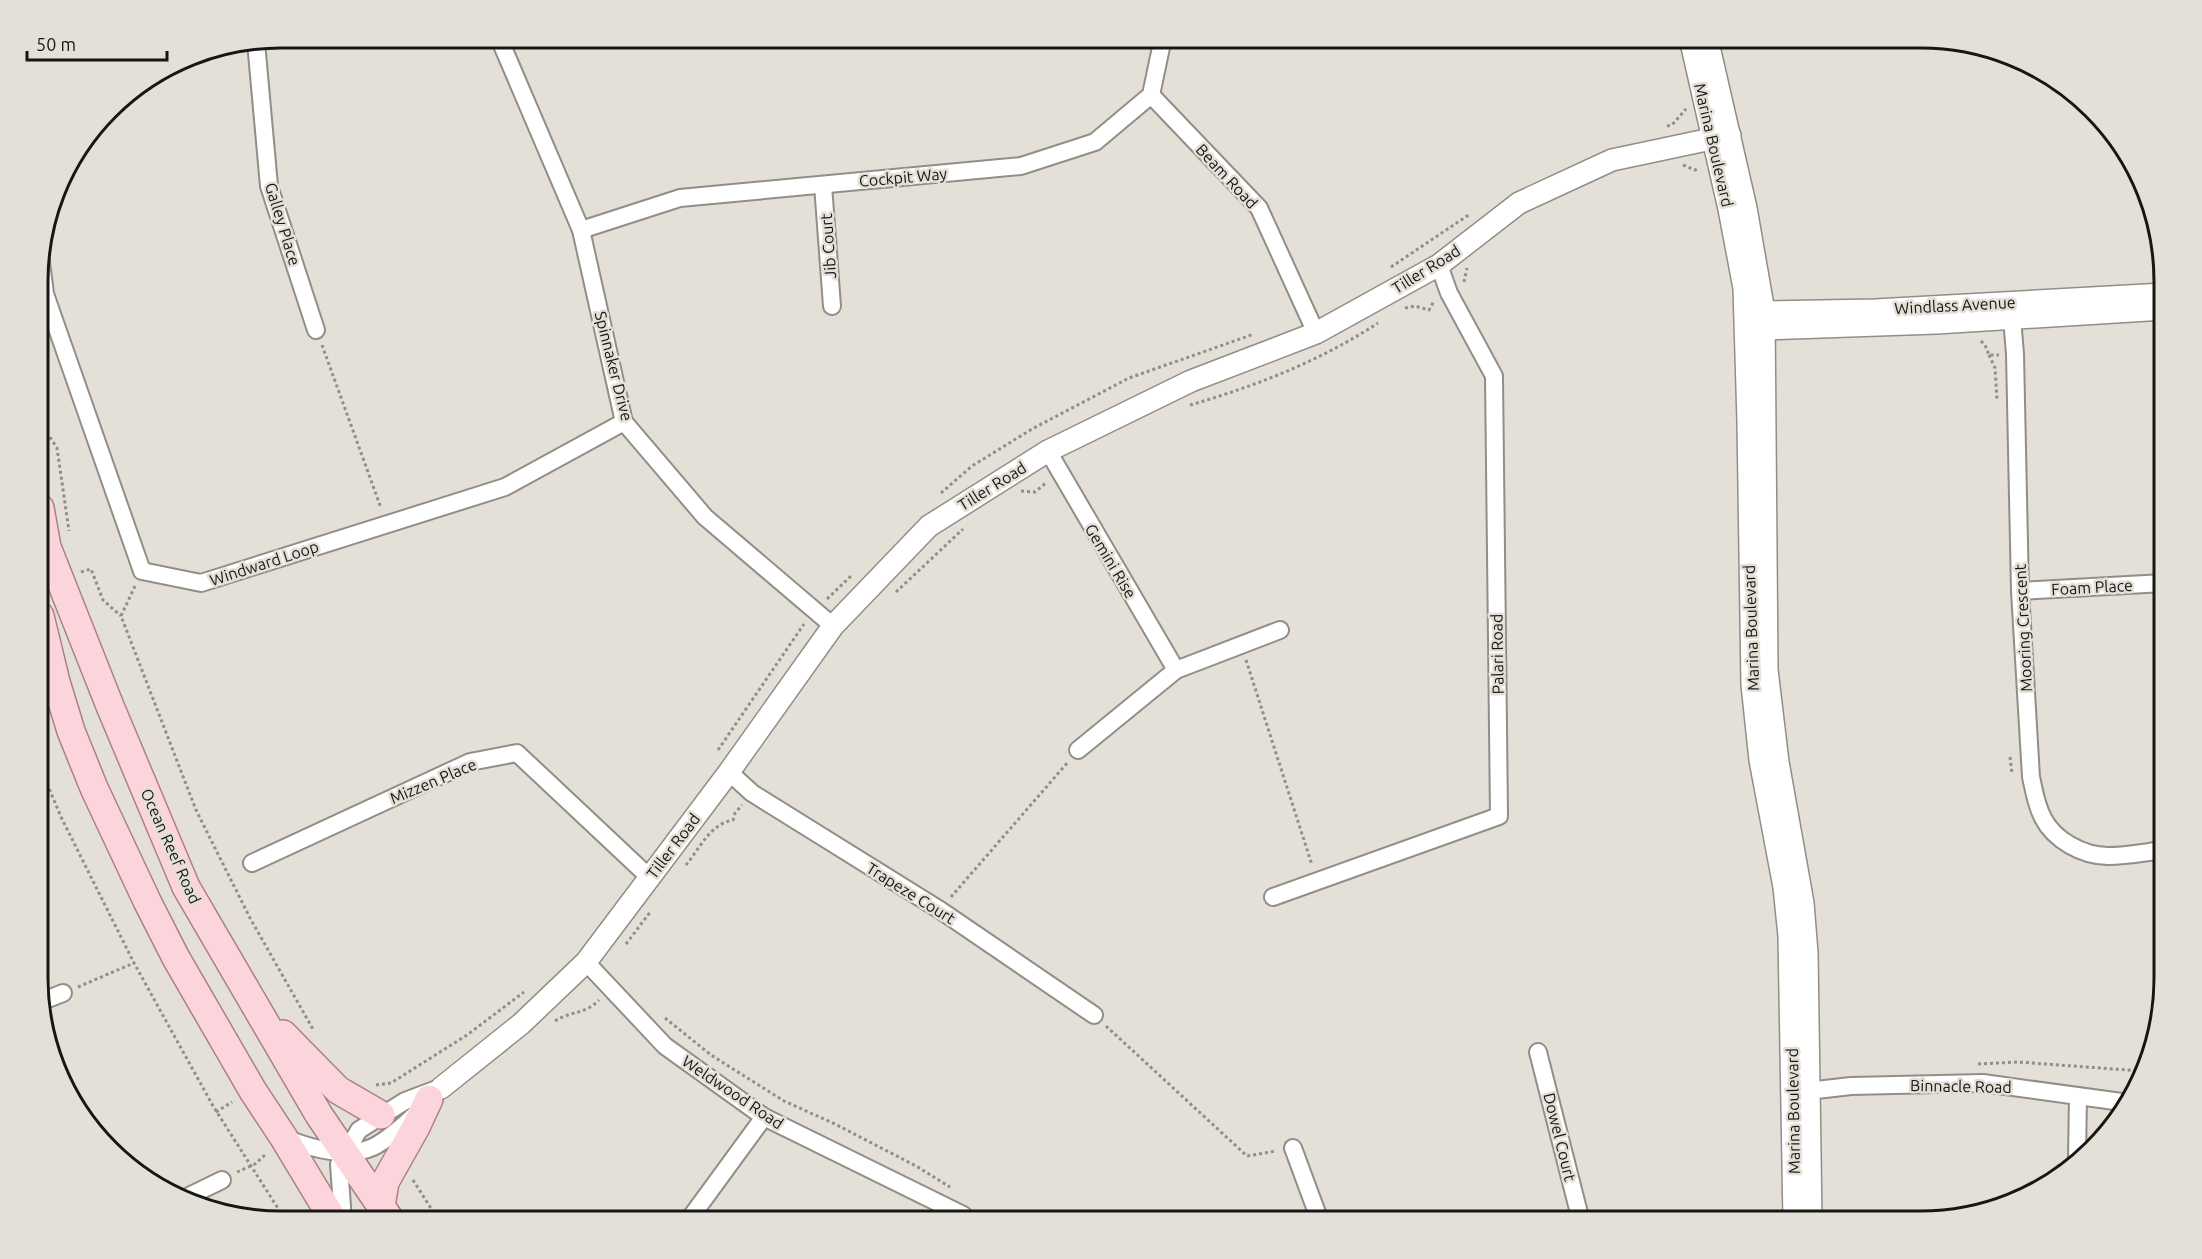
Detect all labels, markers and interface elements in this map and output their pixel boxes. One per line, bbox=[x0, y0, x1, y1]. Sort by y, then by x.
scale bar bbox=[27, 24, 166, 62]
text: 50 m bbox=[36, 34, 76, 54]
street label: Marina Boulevard bbox=[1691, 81, 1737, 209]
street label: Beam Road bbox=[1193, 140, 1261, 212]
street label: Cockpit Way bbox=[858, 164, 948, 190]
street label: Galley Place bbox=[262, 180, 304, 268]
street label: Jib Court bbox=[817, 212, 839, 279]
street label: Tiller Road bbox=[1389, 241, 1463, 297]
street label: Windlass Avenue bbox=[1894, 293, 2016, 317]
street label: Spinnaker Drive bbox=[592, 309, 636, 423]
street label: Tiller Road bbox=[955, 458, 1029, 514]
street label: Gemini Rise bbox=[1082, 521, 1140, 601]
street label: Windward Loop bbox=[207, 537, 321, 589]
street label: Mooring Crescent bbox=[2011, 563, 2035, 692]
street label: Marina Boulevard bbox=[1740, 565, 1762, 691]
street label: Foam Place bbox=[2051, 576, 2133, 598]
street label: Palari Road bbox=[1487, 614, 1507, 694]
street label: Mizzen Place bbox=[387, 755, 479, 807]
street label: Ocean Reef Road bbox=[138, 786, 204, 906]
street label: Tiller Road bbox=[643, 810, 703, 882]
street label: Trapeze Court bbox=[863, 859, 959, 928]
street label: Marina Boulevard bbox=[1783, 1048, 1803, 1174]
street label: Weldwood Road bbox=[679, 1052, 787, 1132]
street label: Binnacle Road bbox=[1910, 1076, 2012, 1096]
street label: Dowel Court bbox=[1540, 1091, 1580, 1184]

